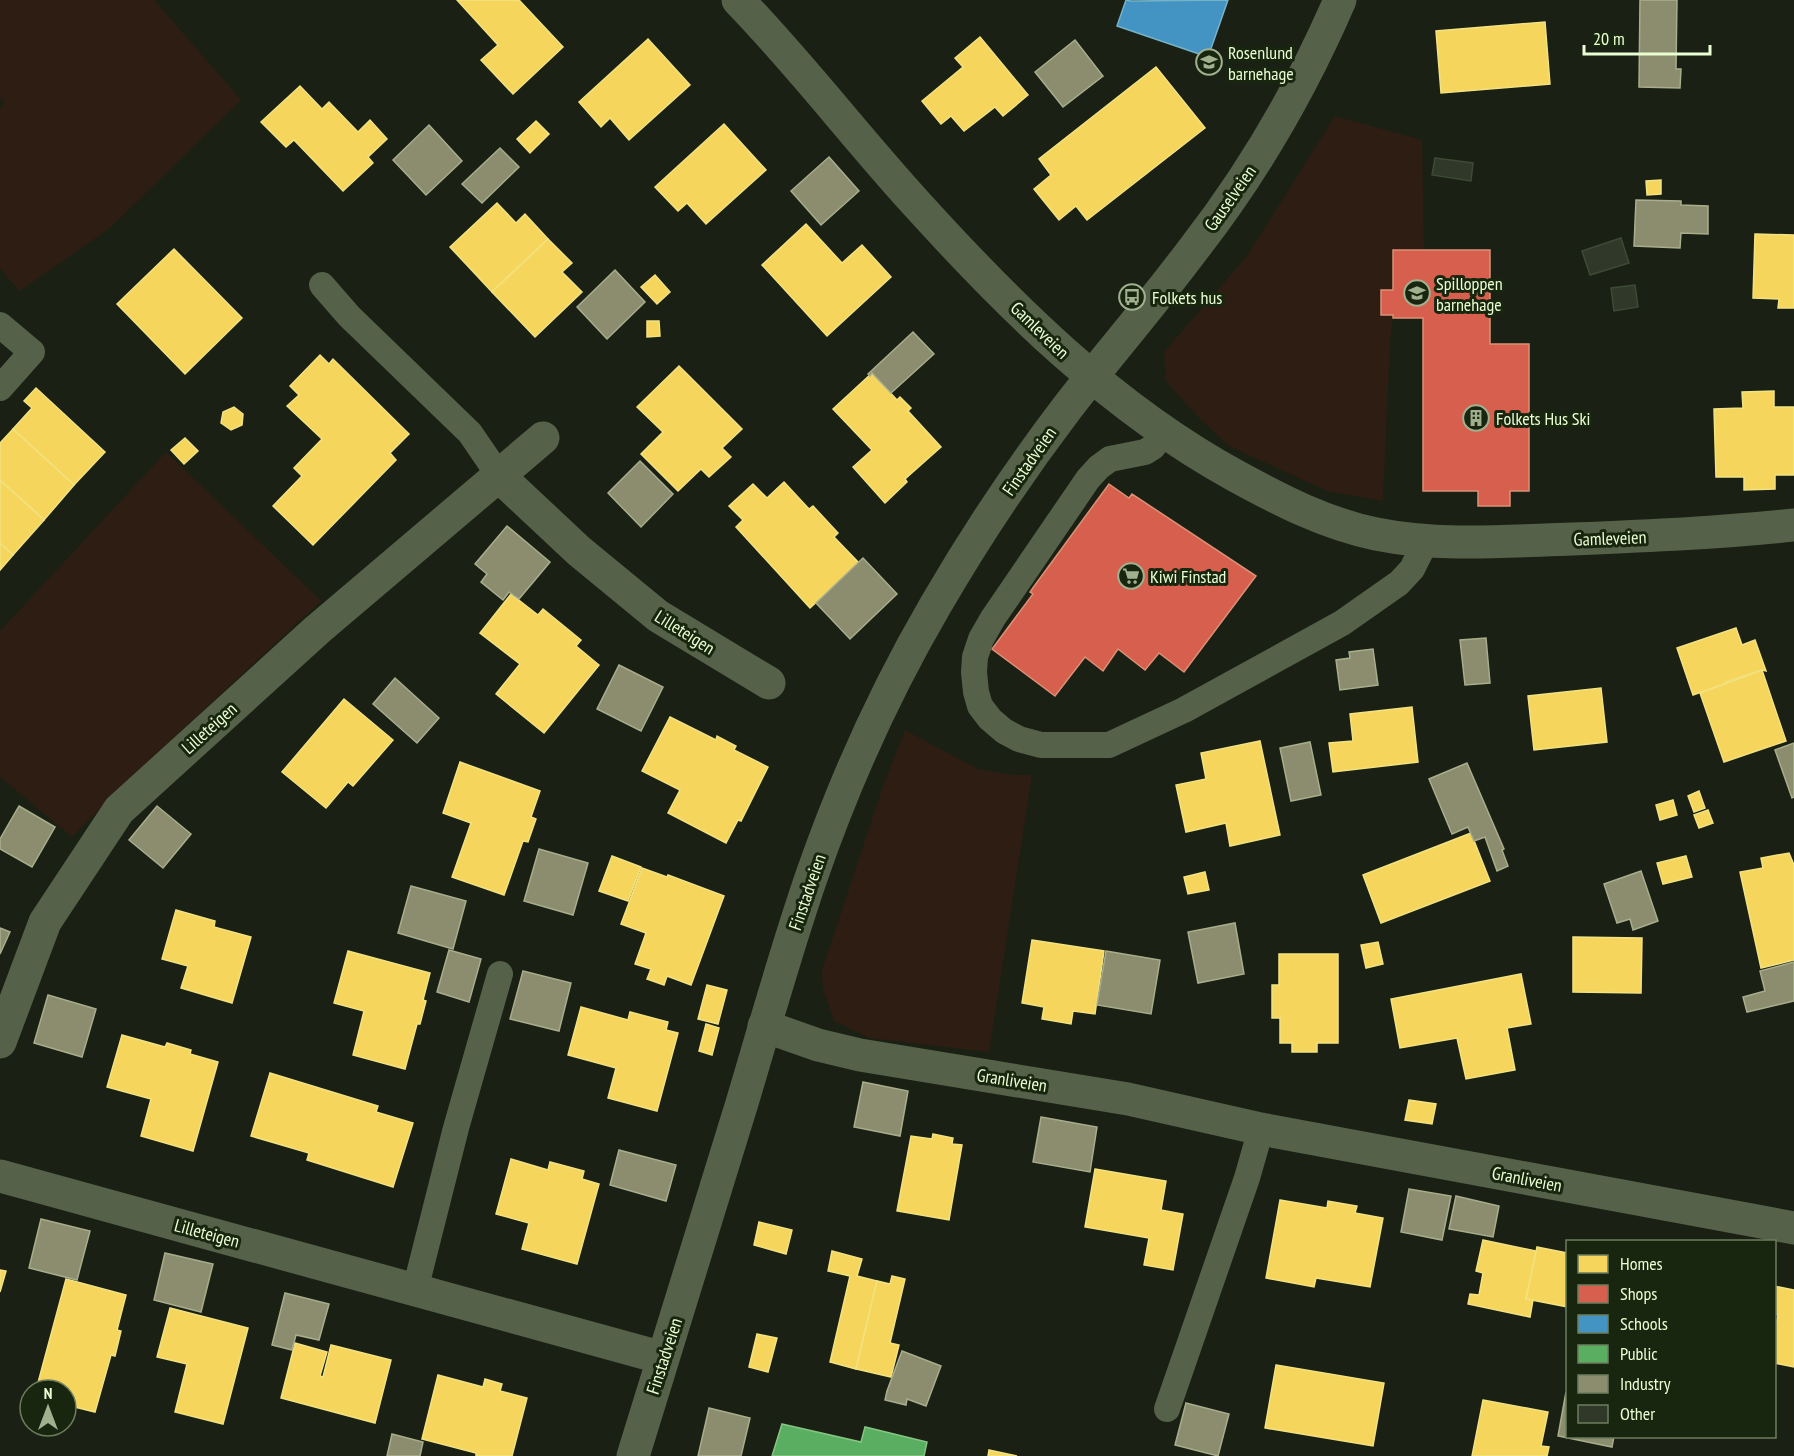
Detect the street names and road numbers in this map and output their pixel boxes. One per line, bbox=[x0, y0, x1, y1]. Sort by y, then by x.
street label: Gauselveien bbox=[1199, 161, 1261, 235]
street label: Gamleveien bbox=[1006, 296, 1074, 364]
street label: Finstadveien bbox=[997, 422, 1061, 500]
street label: Gamleveien bbox=[1573, 525, 1647, 551]
street label: Lilleteigen bbox=[651, 605, 719, 659]
street label: Lilleteigen bbox=[177, 697, 241, 759]
street label: Finstadveien bbox=[783, 851, 831, 933]
street label: Granliveien bbox=[975, 1063, 1049, 1097]
street label: Granliveien bbox=[1490, 1161, 1564, 1197]
street label: Lilleteigen bbox=[172, 1213, 242, 1253]
street label: Finstadveien bbox=[641, 1315, 687, 1397]

